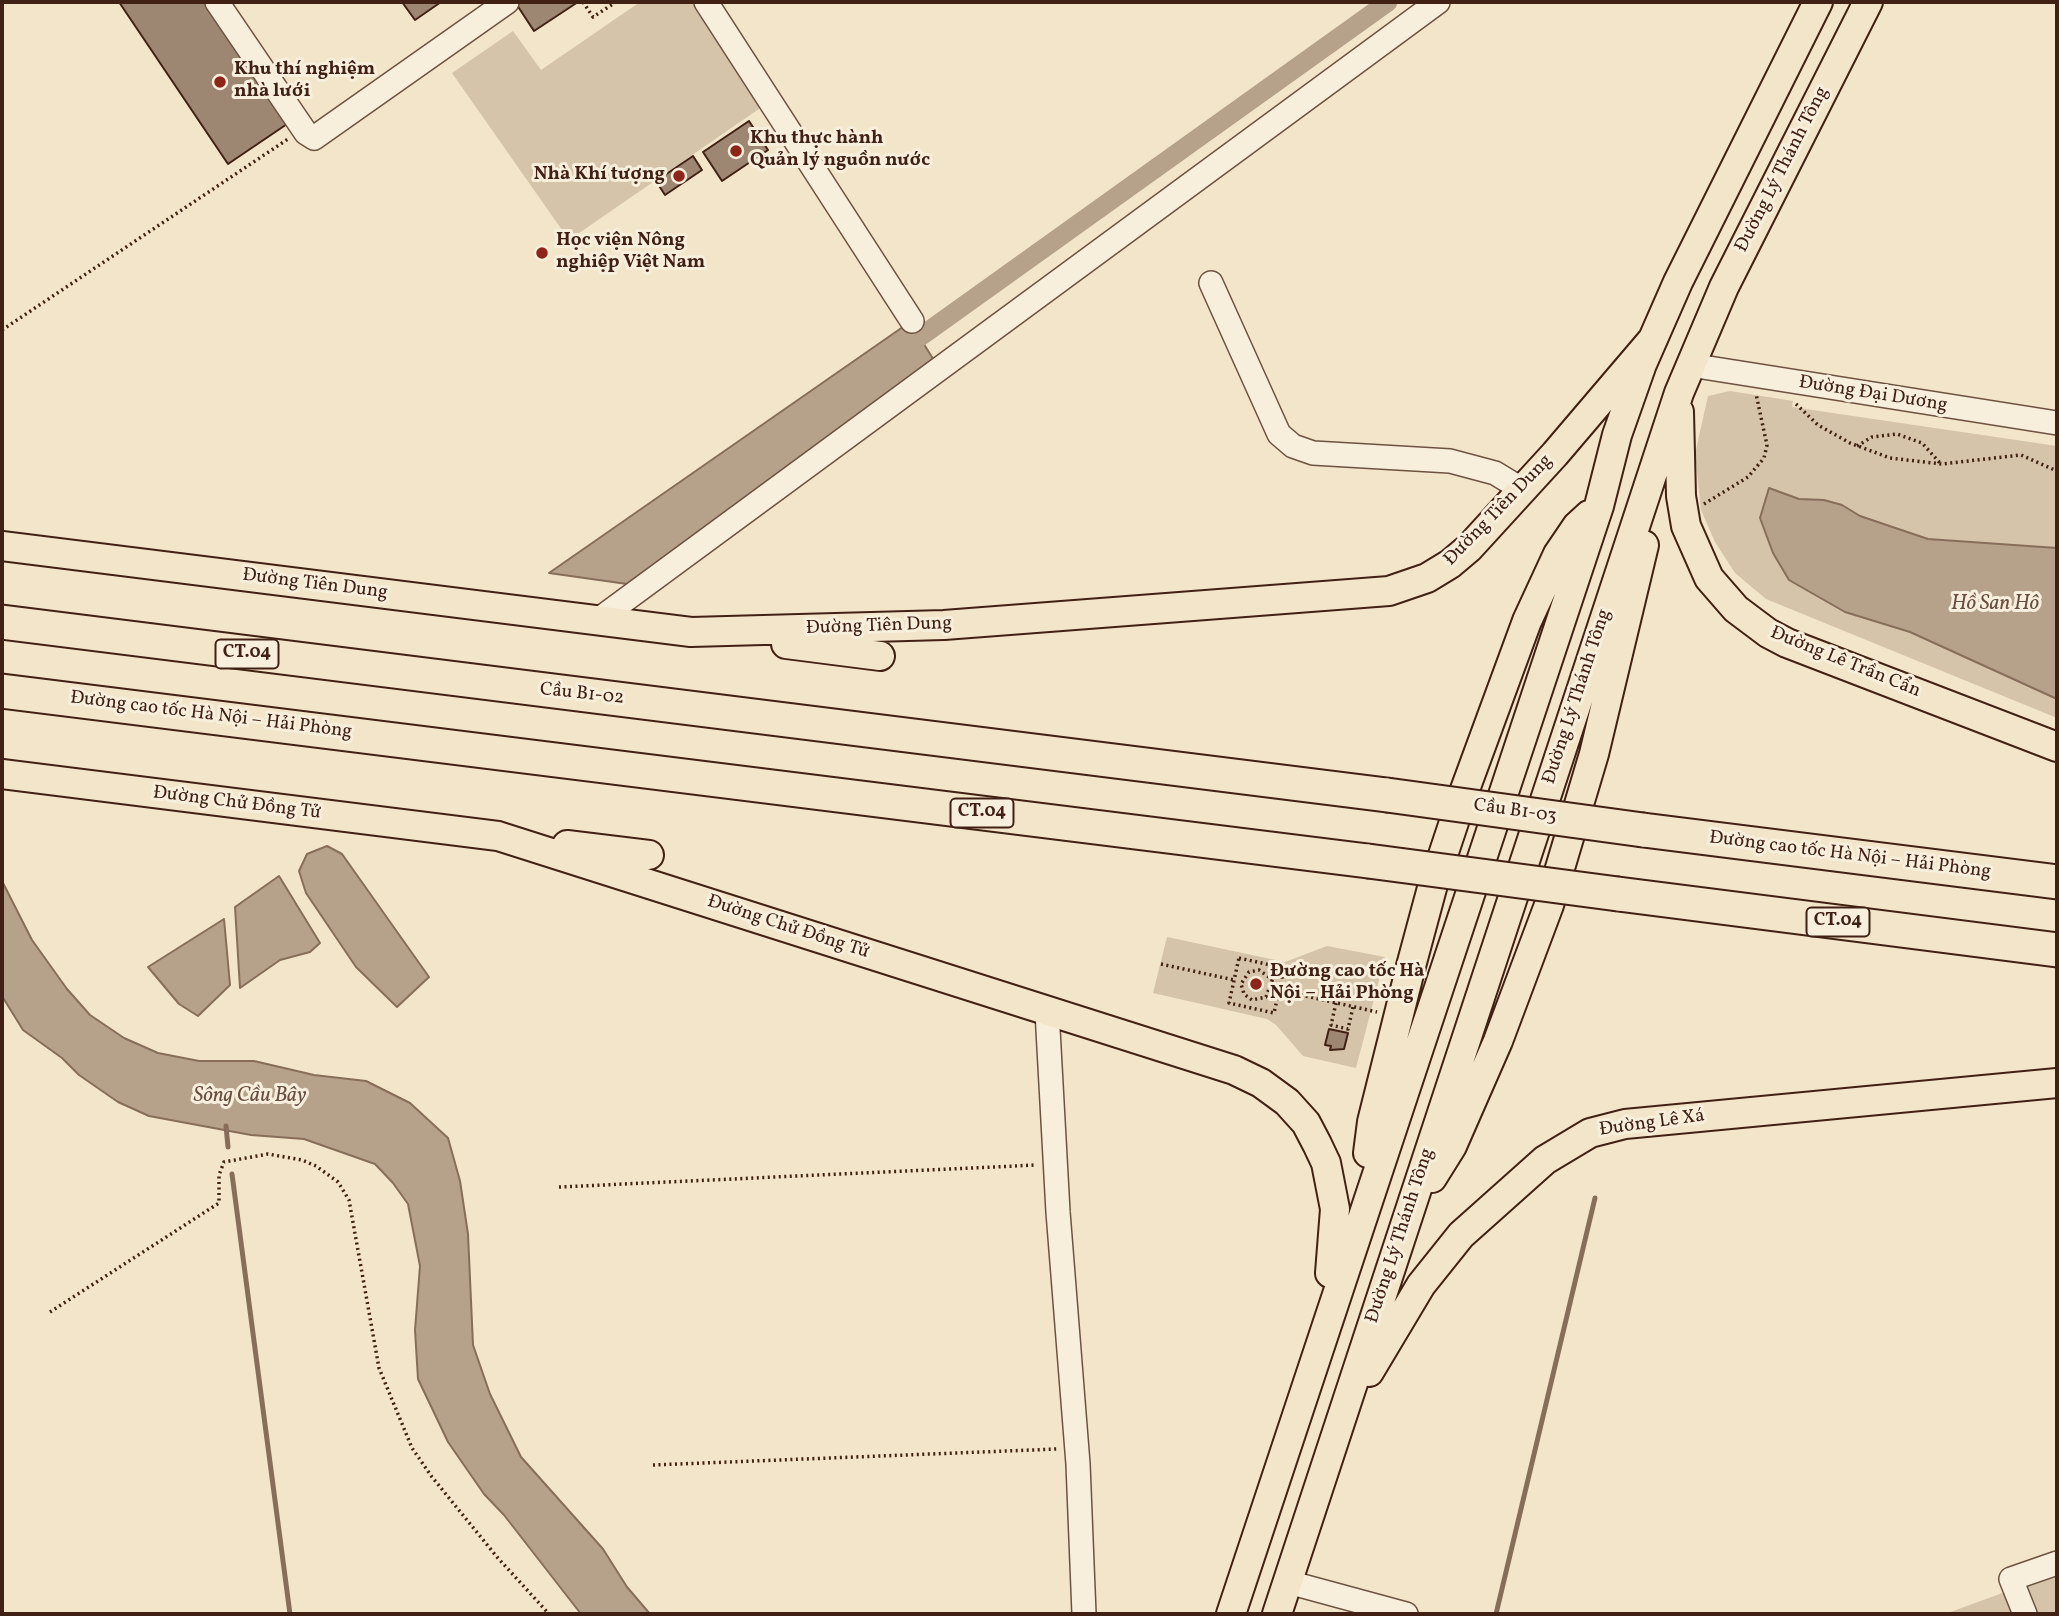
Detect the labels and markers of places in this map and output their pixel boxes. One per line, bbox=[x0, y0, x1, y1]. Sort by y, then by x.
place label: Khu thí nghiệm nhà lưới bbox=[234, 60, 375, 104]
marker: Khu thí nghiệm nhà lưới bbox=[212, 74, 228, 90]
place label: Khu thực hành Quản lý nguồn nước bbox=[750, 129, 930, 173]
marker: Khu thực hành Quản lý nguồn nước bbox=[728, 143, 744, 159]
place label: Nhà Khí tượng bbox=[534, 165, 665, 187]
marker: Nhà Khí tượng bbox=[671, 168, 687, 184]
place label: Học viện Nông nghiệp Việt Nam bbox=[556, 231, 705, 275]
marker: Học viện Nông nghiệp Việt Nam bbox=[534, 245, 550, 261]
place label: Đường cao tốc Hà Nội – Hải Phòng bbox=[1270, 962, 1424, 1006]
marker: Đường cao tốc Hà Nội – Hải Phòng bbox=[1248, 976, 1264, 992]

